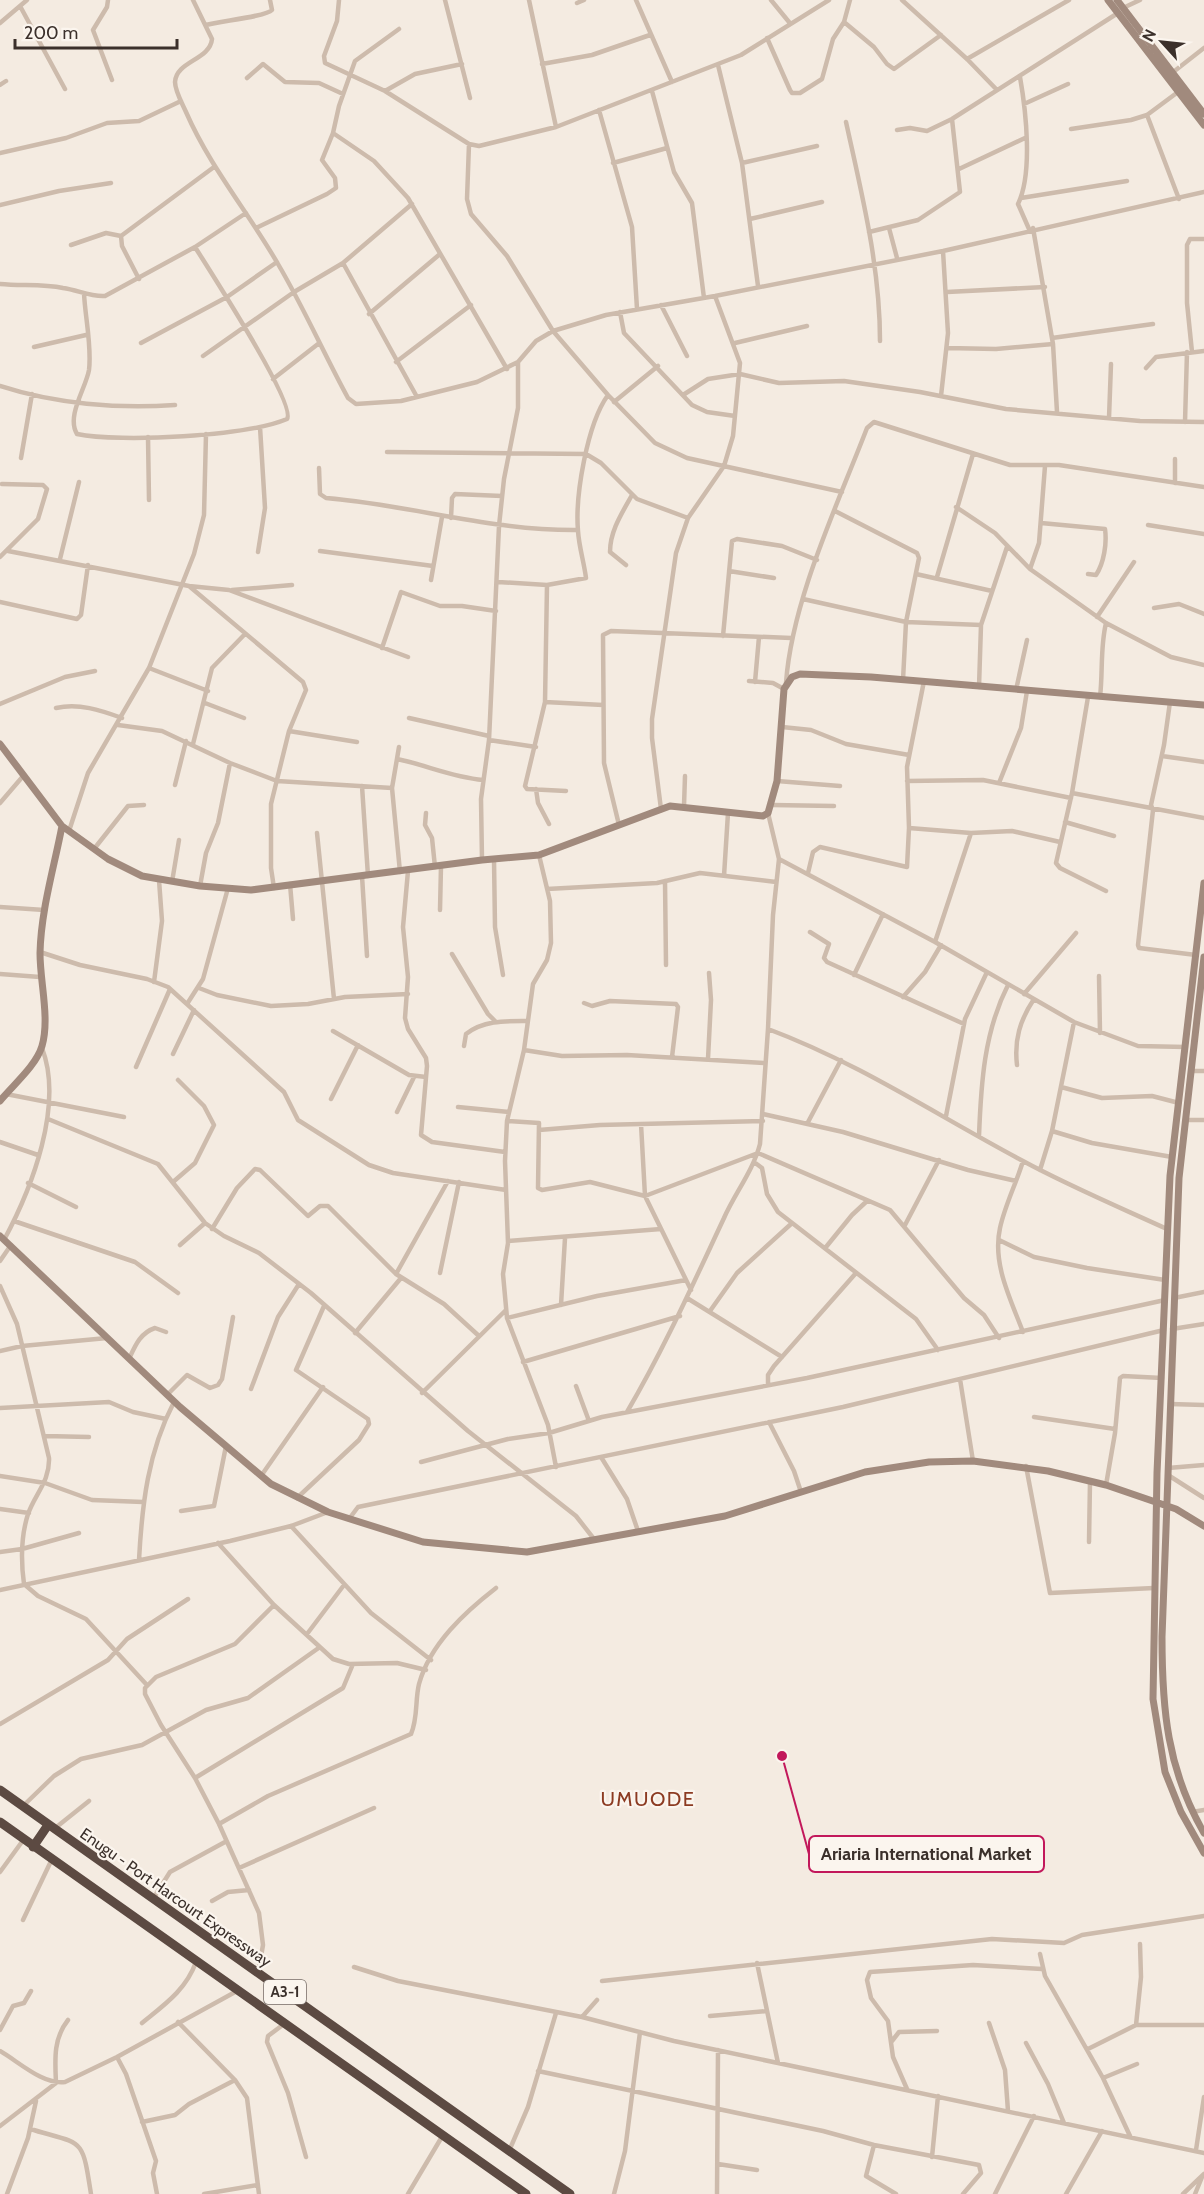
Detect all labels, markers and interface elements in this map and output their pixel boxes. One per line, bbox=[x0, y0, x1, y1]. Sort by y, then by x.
scale bar bbox=[15, 12, 177, 50]
north arrow bbox=[1132, 12, 1192, 72]
text: 200 m bbox=[24, 22, 78, 44]
text: N bbox=[1138, 26, 1160, 45]
district label: UMUODE bbox=[601, 1787, 695, 1811]
street label: Enugu - Port Harcourt Expressway bbox=[77, 1824, 275, 1971]
callout: Ariaria International Market bbox=[809, 1836, 1044, 1872]
text: Ariaria International Market bbox=[821, 1843, 1031, 1865]
road number: A3-1 bbox=[264, 1980, 306, 2004]

